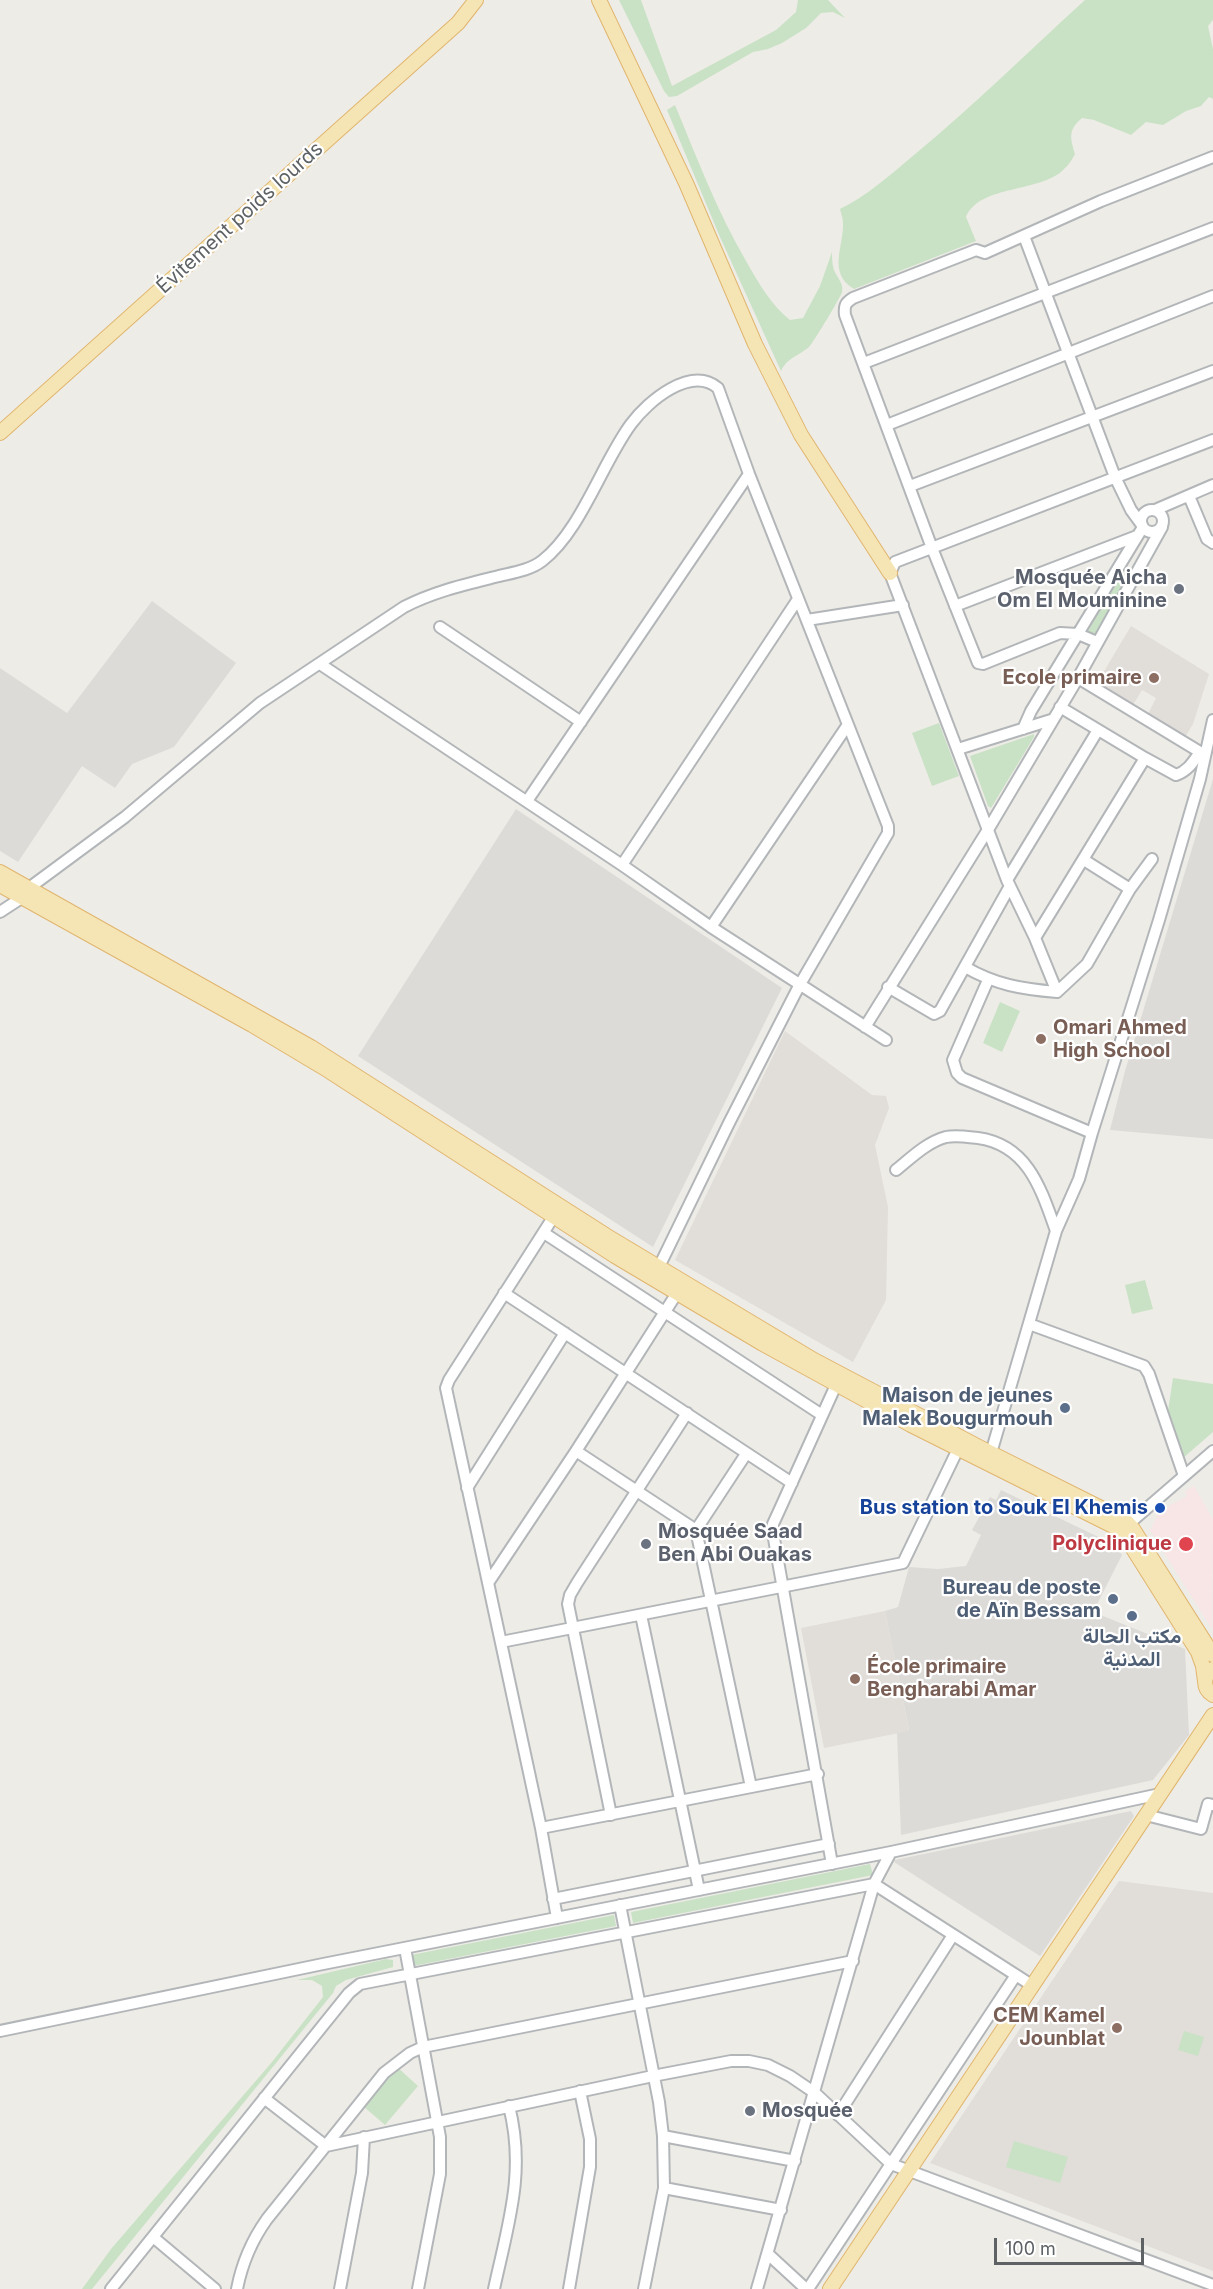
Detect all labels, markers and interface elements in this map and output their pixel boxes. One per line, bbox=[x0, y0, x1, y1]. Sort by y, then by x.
street label: Évitement poids lourds bbox=[152, 137, 328, 299]
place label: Mosquée Aicha Om El Mouminine bbox=[997, 566, 1167, 613]
marker: Mosquée Aicha Om El Mouminine bbox=[1172, 582, 1186, 596]
place label: Ecole primaire bbox=[1003, 666, 1142, 690]
marker: Ecole primaire bbox=[1147, 671, 1161, 685]
place label: Omari Ahmed High School bbox=[1053, 1016, 1187, 1063]
marker: Omari Ahmed High School bbox=[1034, 1032, 1048, 1046]
place label: Maison de jeunes Malek Bougurmouh bbox=[862, 1384, 1053, 1431]
marker: Maison de jeunes Malek Bougurmouh bbox=[1058, 1401, 1072, 1415]
place label: Bus station to Souk El Khemis bbox=[860, 1496, 1148, 1520]
marker: Bus station to Souk El Khemis bbox=[1153, 1501, 1167, 1515]
place label: Mosquée Saad Ben Abi Ouakas bbox=[658, 1520, 812, 1567]
place label: Polyclinique bbox=[1052, 1532, 1172, 1556]
marker: Polyclinique bbox=[1177, 1535, 1195, 1553]
marker: Mosquée Saad Ben Abi Ouakas bbox=[639, 1537, 653, 1551]
place label: Bureau de poste de Aïn Bessam bbox=[942, 1576, 1101, 1623]
marker: Bureau de poste de Aïn Bessam bbox=[1106, 1592, 1120, 1606]
marker: مكتب الحالة المدنية bbox=[1125, 1609, 1139, 1623]
place label: مكتب الحالة المدنية bbox=[1083, 1625, 1181, 1672]
place label: École primaire Bengharabi Amar bbox=[867, 1655, 1036, 1702]
marker: École primaire Bengharabi Amar bbox=[848, 1672, 862, 1686]
place label: CEM Kamel Jounblat bbox=[993, 2004, 1105, 2051]
marker: CEM Kamel Jounblat bbox=[1110, 2021, 1124, 2035]
place label: Mosquée bbox=[762, 2099, 853, 2123]
marker: Mosquée bbox=[743, 2104, 757, 2118]
scale bar bbox=[997, 2226, 1147, 2264]
text: 100 m bbox=[1005, 2238, 1056, 2259]

